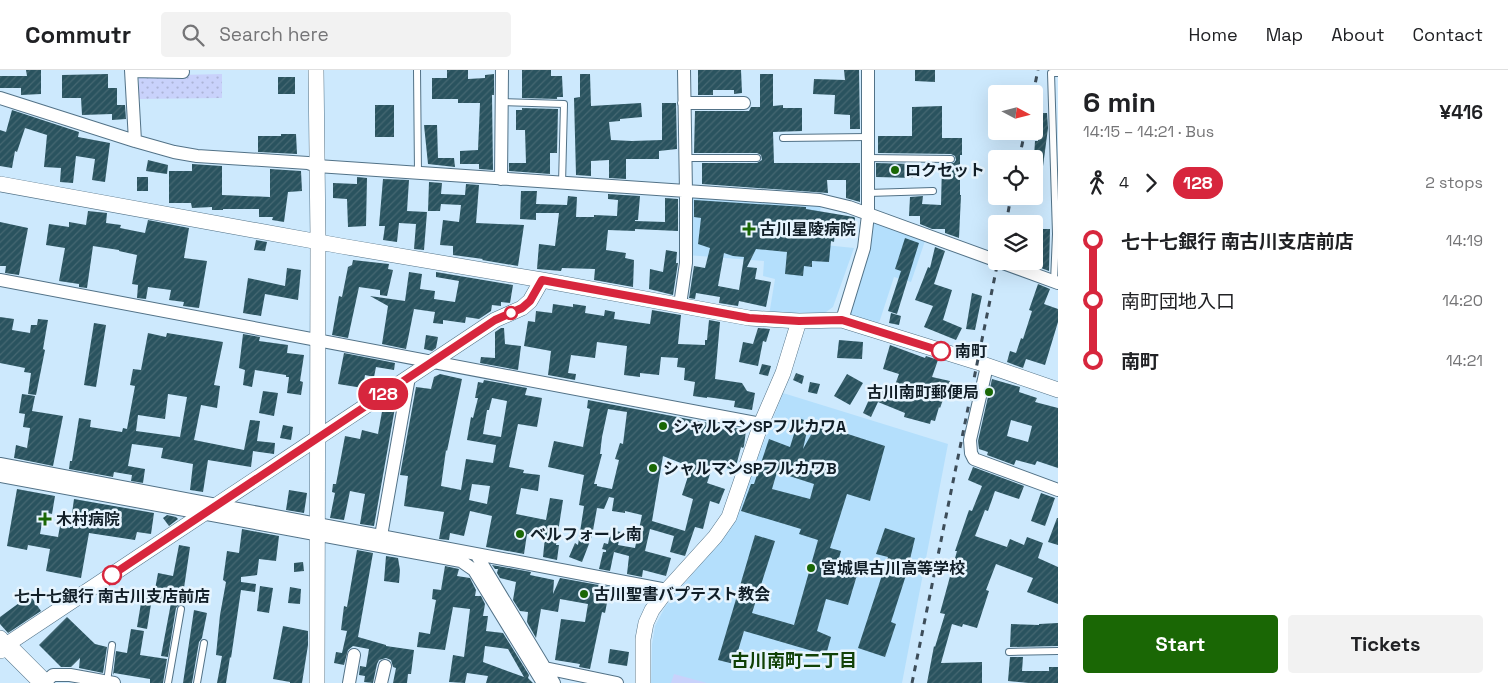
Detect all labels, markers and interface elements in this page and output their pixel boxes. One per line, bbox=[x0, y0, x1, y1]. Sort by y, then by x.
search box bbox=[161, 12, 511, 57]
text: Commutr bbox=[25, 19, 131, 50]
icon: search bbox=[179, 21, 207, 49]
text: Search here bbox=[219, 22, 329, 47]
text: Home bbox=[1189, 23, 1238, 46]
text: Map bbox=[1266, 23, 1303, 46]
text: About bbox=[1331, 23, 1385, 46]
text: Contact bbox=[1413, 23, 1483, 46]
text: 6 min bbox=[1083, 84, 1156, 120]
north arrow bbox=[988, 85, 1042, 140]
map controls bbox=[988, 85, 1043, 270]
text: ¥416 bbox=[1440, 100, 1483, 125]
text: 14:15 – 14:21 · Bus bbox=[1083, 121, 1214, 142]
button: locate bbox=[988, 150, 1043, 205]
place label: ロクセット bbox=[905, 160, 985, 181]
marker: ロクセット bbox=[889, 164, 901, 176]
icon: walk bbox=[1083, 169, 1111, 197]
icon: forward bbox=[1137, 169, 1165, 197]
text: 128 bbox=[1183, 171, 1213, 194]
text: 4 bbox=[1119, 172, 1129, 193]
text: 2 stops bbox=[1425, 172, 1483, 193]
button: layers bbox=[988, 215, 1043, 270]
place label: 古川星陵病院 bbox=[760, 219, 856, 240]
marker: 古川星陵病院 bbox=[742, 222, 756, 236]
text: 七十七銀行 南古川支店前店 bbox=[1121, 229, 1354, 254]
text: 14:19 bbox=[1446, 230, 1483, 251]
text: 南町団地入口 bbox=[1121, 289, 1235, 314]
text: 14:20 bbox=[1442, 290, 1483, 311]
unlabelled marker bbox=[504, 306, 518, 320]
marker: 南町 bbox=[931, 341, 951, 361]
place label: 南町 bbox=[955, 341, 987, 362]
text: 南町 bbox=[1121, 349, 1159, 374]
text: 14:21 bbox=[1446, 350, 1483, 371]
line badge: 128 bbox=[354, 378, 412, 410]
text: 128 bbox=[368, 382, 398, 405]
place label: 古川南町郵便局 bbox=[867, 382, 979, 403]
marker: 古川南町郵便局 bbox=[983, 386, 995, 398]
place label: シャルマンSPフルカワA bbox=[673, 416, 846, 437]
marker: シャルマンSPフルカワA bbox=[657, 420, 669, 432]
place label: シャルマンSPフルカワB bbox=[663, 458, 837, 479]
marker: シャルマンSPフルカワB bbox=[647, 462, 659, 474]
place label: 木村病院 bbox=[56, 509, 120, 530]
marker: 木村病院 bbox=[38, 512, 52, 526]
place label: ベルフォーレ南 bbox=[530, 524, 642, 545]
marker: ベルフォーレ南 bbox=[514, 528, 526, 540]
place label: 宮城県古川高等学校 bbox=[821, 558, 965, 579]
marker: 宮城県古川高等学校 bbox=[805, 562, 817, 574]
marker: 七十七銀行 南古川支店前店 bbox=[102, 565, 122, 585]
place label: 古川聖書バプテスト教会 bbox=[594, 584, 770, 605]
place label: 七十七銀行 南古川支店前店 bbox=[14, 586, 210, 607]
marker: 古川聖書バプテスト教会 bbox=[578, 588, 590, 600]
button: Start bbox=[1083, 615, 1278, 673]
button: Tickets bbox=[1288, 615, 1483, 673]
district label: 古川南町二丁目 bbox=[731, 649, 857, 672]

